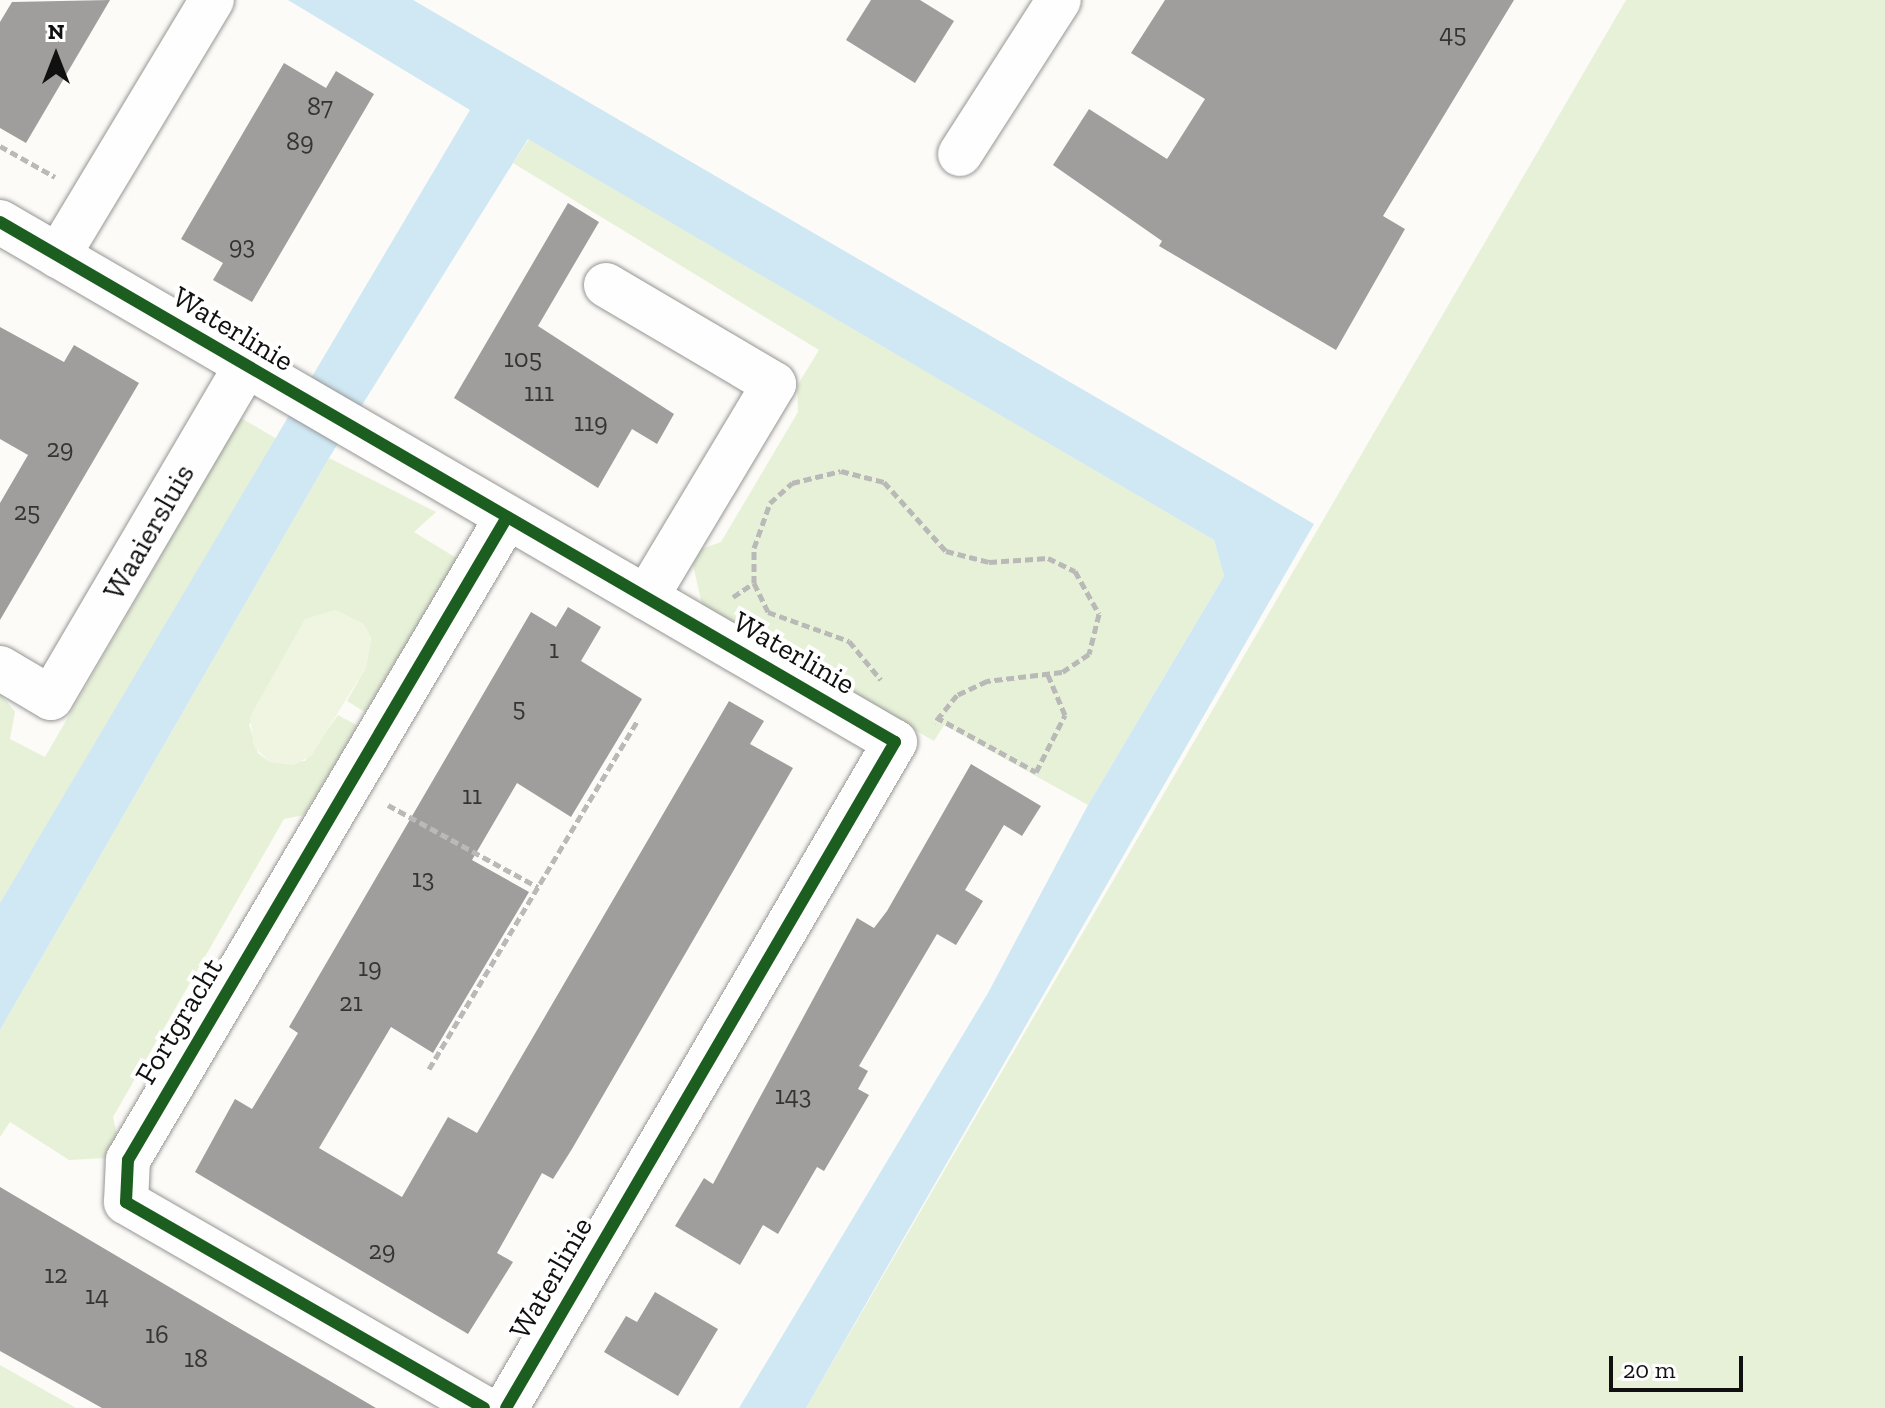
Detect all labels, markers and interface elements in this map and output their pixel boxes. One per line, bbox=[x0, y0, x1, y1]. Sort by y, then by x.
north arrow bbox=[16, 16, 96, 96]
text: N bbox=[48, 18, 64, 45]
house number: 45 bbox=[1439, 18, 1467, 50]
house number: 87 bbox=[307, 91, 333, 123]
house number: 89 bbox=[286, 126, 314, 158]
house number: 93 bbox=[229, 230, 255, 262]
street label: Waterlinie bbox=[166, 279, 300, 379]
house number: 105 bbox=[504, 343, 542, 375]
house number: 111 bbox=[524, 377, 554, 409]
house number: 119 bbox=[574, 407, 608, 439]
house number: 29 bbox=[46, 433, 74, 465]
street label: Waaiersluis bbox=[96, 458, 202, 606]
house number: 25 bbox=[14, 496, 40, 528]
street label: Waterlinie bbox=[727, 604, 861, 702]
house number: 1 bbox=[549, 634, 559, 666]
house number: 5 bbox=[512, 692, 526, 724]
house number: 11 bbox=[462, 780, 482, 812]
house number: 13 bbox=[412, 863, 434, 895]
street label: Fortgracht bbox=[127, 951, 231, 1091]
house number: 19 bbox=[358, 952, 382, 984]
house number: 21 bbox=[339, 987, 363, 1019]
house number: 143 bbox=[775, 1080, 811, 1112]
street label: Waterlinie bbox=[502, 1211, 600, 1345]
house number: 29 bbox=[368, 1235, 396, 1267]
house number: 12 bbox=[44, 1259, 68, 1291]
house number: 14 bbox=[85, 1280, 109, 1312]
house number: 16 bbox=[145, 1319, 169, 1351]
scale bar bbox=[1613, 1340, 1747, 1390]
house number: 18 bbox=[184, 1343, 208, 1375]
text: 20 m bbox=[1623, 1355, 1675, 1384]

